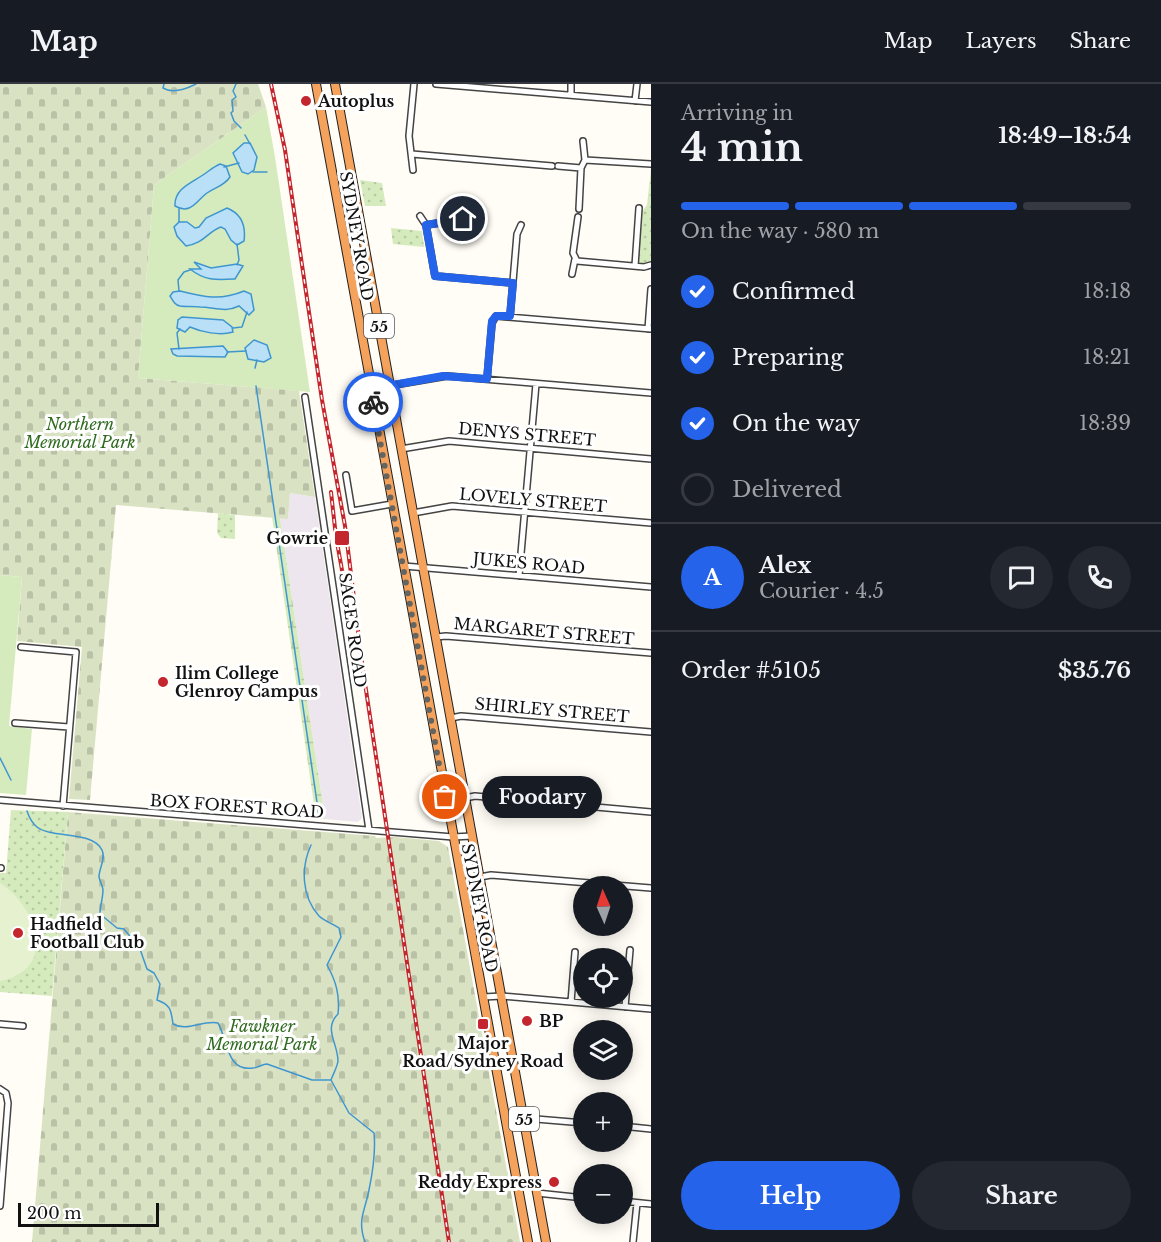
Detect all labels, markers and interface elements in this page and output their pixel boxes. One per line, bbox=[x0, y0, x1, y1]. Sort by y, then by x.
text: Map bbox=[30, 24, 98, 59]
text: Map bbox=[884, 28, 933, 54]
text: Layers bbox=[966, 28, 1037, 54]
text: Share bbox=[1070, 28, 1131, 54]
place label: Autoplus bbox=[317, 91, 394, 111]
marker: Autoplus bbox=[299, 94, 313, 108]
text: Arriving in bbox=[681, 101, 793, 125]
text: 18:49–18:54 bbox=[998, 122, 1131, 149]
text: 4 min bbox=[681, 123, 803, 172]
street label: SYDNEY ROAD bbox=[336, 170, 378, 302]
pin bbox=[437, 193, 488, 244]
icon: home bbox=[446, 202, 479, 235]
text: On the way · 580 m bbox=[681, 219, 879, 243]
icon: check bbox=[681, 275, 714, 308]
text: Confirmed bbox=[732, 278, 855, 305]
text: 18:18 bbox=[1083, 279, 1131, 303]
road number: 55 bbox=[364, 314, 394, 338]
icon: check bbox=[681, 341, 714, 374]
text: Preparing bbox=[732, 344, 843, 371]
text: 18:21 bbox=[1083, 345, 1131, 369]
courier bbox=[343, 372, 403, 432]
icon: bike bbox=[357, 386, 390, 419]
icon: check bbox=[681, 407, 714, 440]
text: On the way bbox=[732, 410, 860, 437]
text: 18:39 bbox=[1079, 411, 1131, 435]
park label: Northern Memorial Park bbox=[23, 414, 136, 452]
street label: DENYS STREET bbox=[457, 418, 597, 450]
text: Delivered bbox=[732, 476, 842, 503]
street label: LOVELY STREET bbox=[458, 484, 608, 516]
place label: Gowrie bbox=[266, 528, 328, 548]
marker: Gowrie bbox=[333, 529, 351, 547]
button: chat bbox=[990, 546, 1053, 609]
button: phone bbox=[1068, 546, 1131, 609]
street label: JUKES ROAD bbox=[470, 548, 586, 578]
text: Alex bbox=[759, 552, 812, 579]
text: A bbox=[704, 564, 721, 591]
street label: SAGES ROAD bbox=[335, 571, 371, 689]
text: Courier · 4.5 bbox=[759, 579, 884, 603]
street label: MARGARET STREET bbox=[453, 613, 635, 649]
text: Order #5105 bbox=[681, 657, 821, 684]
text: $35.76 bbox=[1058, 657, 1131, 684]
place label: Ilim College Glenroy Campus bbox=[175, 663, 318, 701]
marker: Ilim College Glenroy Campus bbox=[156, 675, 170, 689]
street label: SHIRLEY STREET bbox=[474, 693, 630, 727]
pin bbox=[419, 771, 470, 822]
callout: Foodary bbox=[481, 776, 601, 818]
icon: bag bbox=[428, 780, 461, 813]
text: Foodary bbox=[498, 785, 586, 809]
street label: BOX FOREST ROAD bbox=[149, 790, 325, 822]
street label: SYDNEY ROAD bbox=[458, 842, 502, 974]
north arrow bbox=[573, 876, 633, 936]
map controls bbox=[573, 876, 633, 1224]
place label: Hadfield Football Club bbox=[30, 914, 144, 952]
marker: Hadfield Football Club bbox=[11, 926, 25, 940]
button: locate bbox=[573, 948, 633, 1008]
place label: BP bbox=[539, 1011, 564, 1031]
marker: BP bbox=[520, 1014, 534, 1028]
park label: Fawkner Memorial Park bbox=[205, 1016, 318, 1054]
marker: Major Road/Sydney Road bbox=[476, 1017, 490, 1031]
button: layers bbox=[573, 1020, 633, 1080]
place label: Major Road/Sydney Road bbox=[402, 1033, 564, 1071]
button: + bbox=[573, 1092, 633, 1152]
road number: 55 bbox=[509, 1107, 539, 1131]
button: Help bbox=[681, 1161, 900, 1230]
button: Share bbox=[912, 1161, 1131, 1230]
button: − bbox=[573, 1164, 633, 1224]
place label: Reddy Express bbox=[418, 1172, 542, 1192]
marker: Reddy Express bbox=[547, 1175, 561, 1189]
scale bar bbox=[18, 1200, 159, 1228]
text: 200 m bbox=[27, 1203, 81, 1223]

